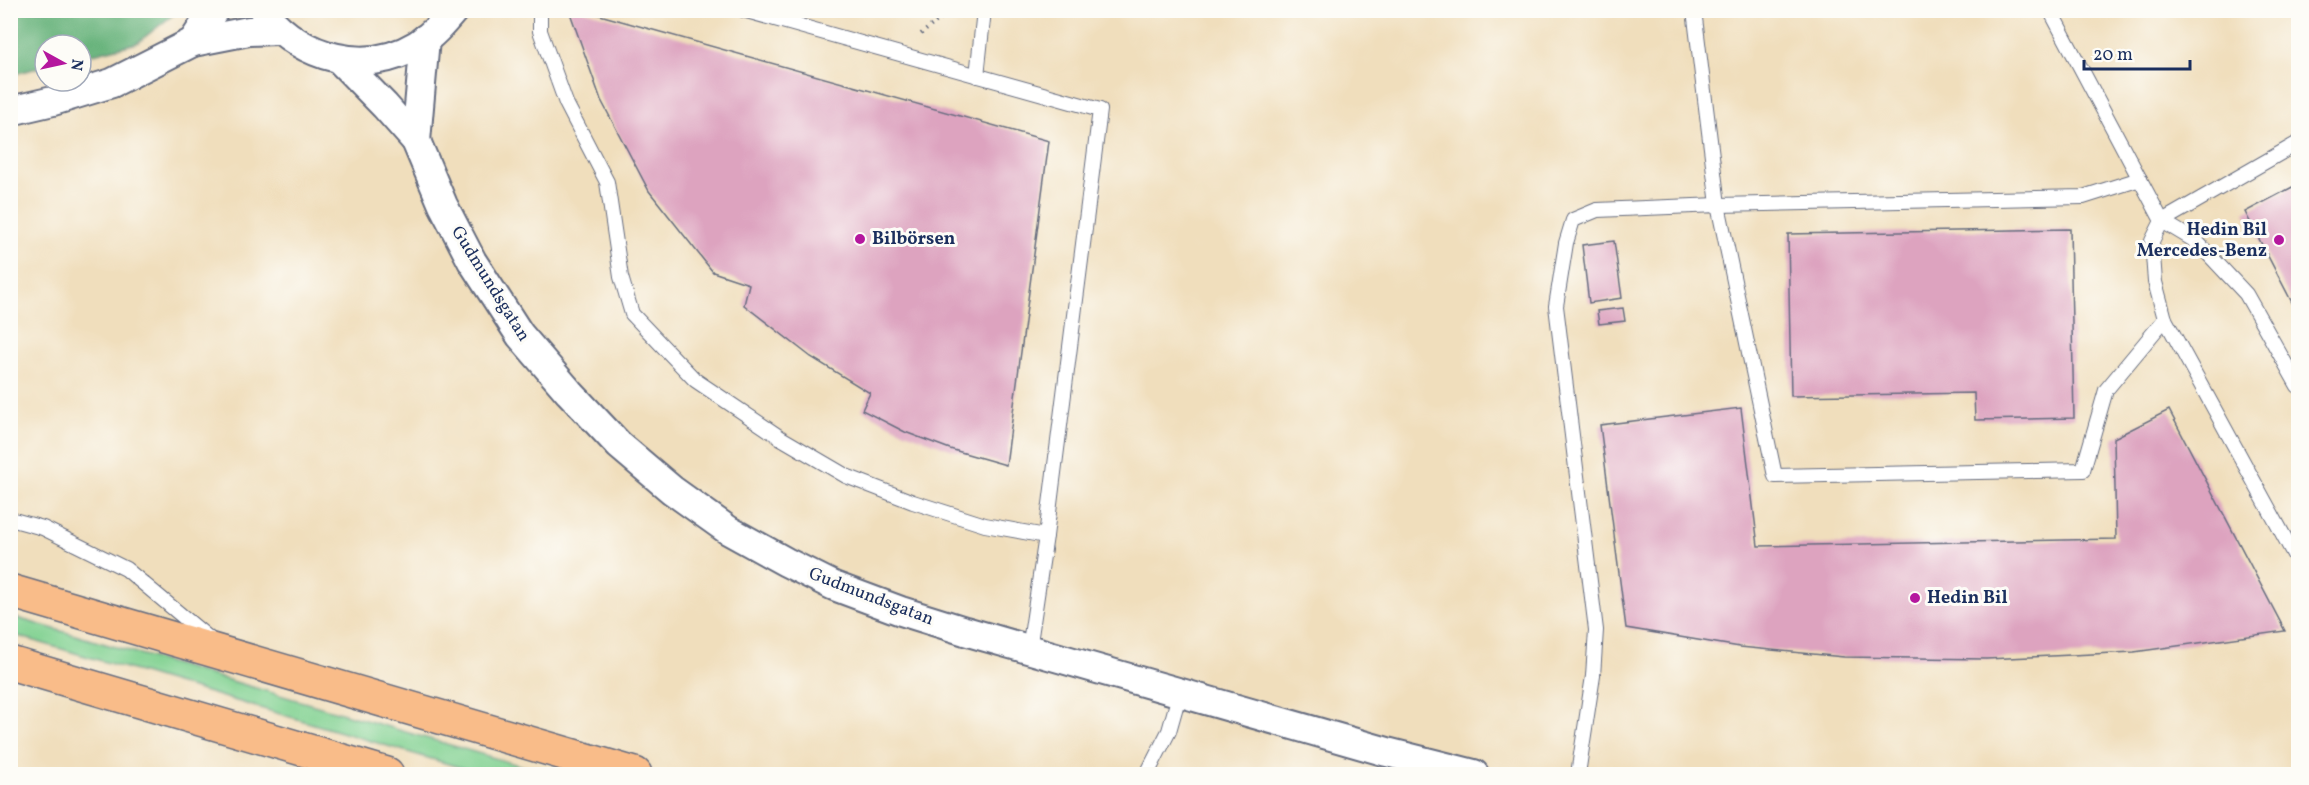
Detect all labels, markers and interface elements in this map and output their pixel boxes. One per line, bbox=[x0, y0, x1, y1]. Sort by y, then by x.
north arrow bbox=[33, 33, 93, 93]
scale bar bbox=[2084, 33, 2190, 71]
text: 20 m bbox=[2093, 43, 2133, 68]
text: N bbox=[64, 58, 88, 72]
place label: Hedin Bil Mercedes-Benz bbox=[2137, 218, 2267, 264]
street label: Gudmundsgatan bbox=[444, 221, 536, 347]
place label: Bilbörsen bbox=[872, 227, 956, 252]
marker: Bilbörsen bbox=[853, 232, 867, 246]
marker: Hedin Bil Mercedes-Benz bbox=[2272, 233, 2286, 247]
street label: Gudmundsgatan bbox=[805, 562, 937, 632]
place label: Hedin Bil bbox=[1927, 586, 2008, 611]
marker: Hedin Bil bbox=[1908, 591, 1922, 605]

